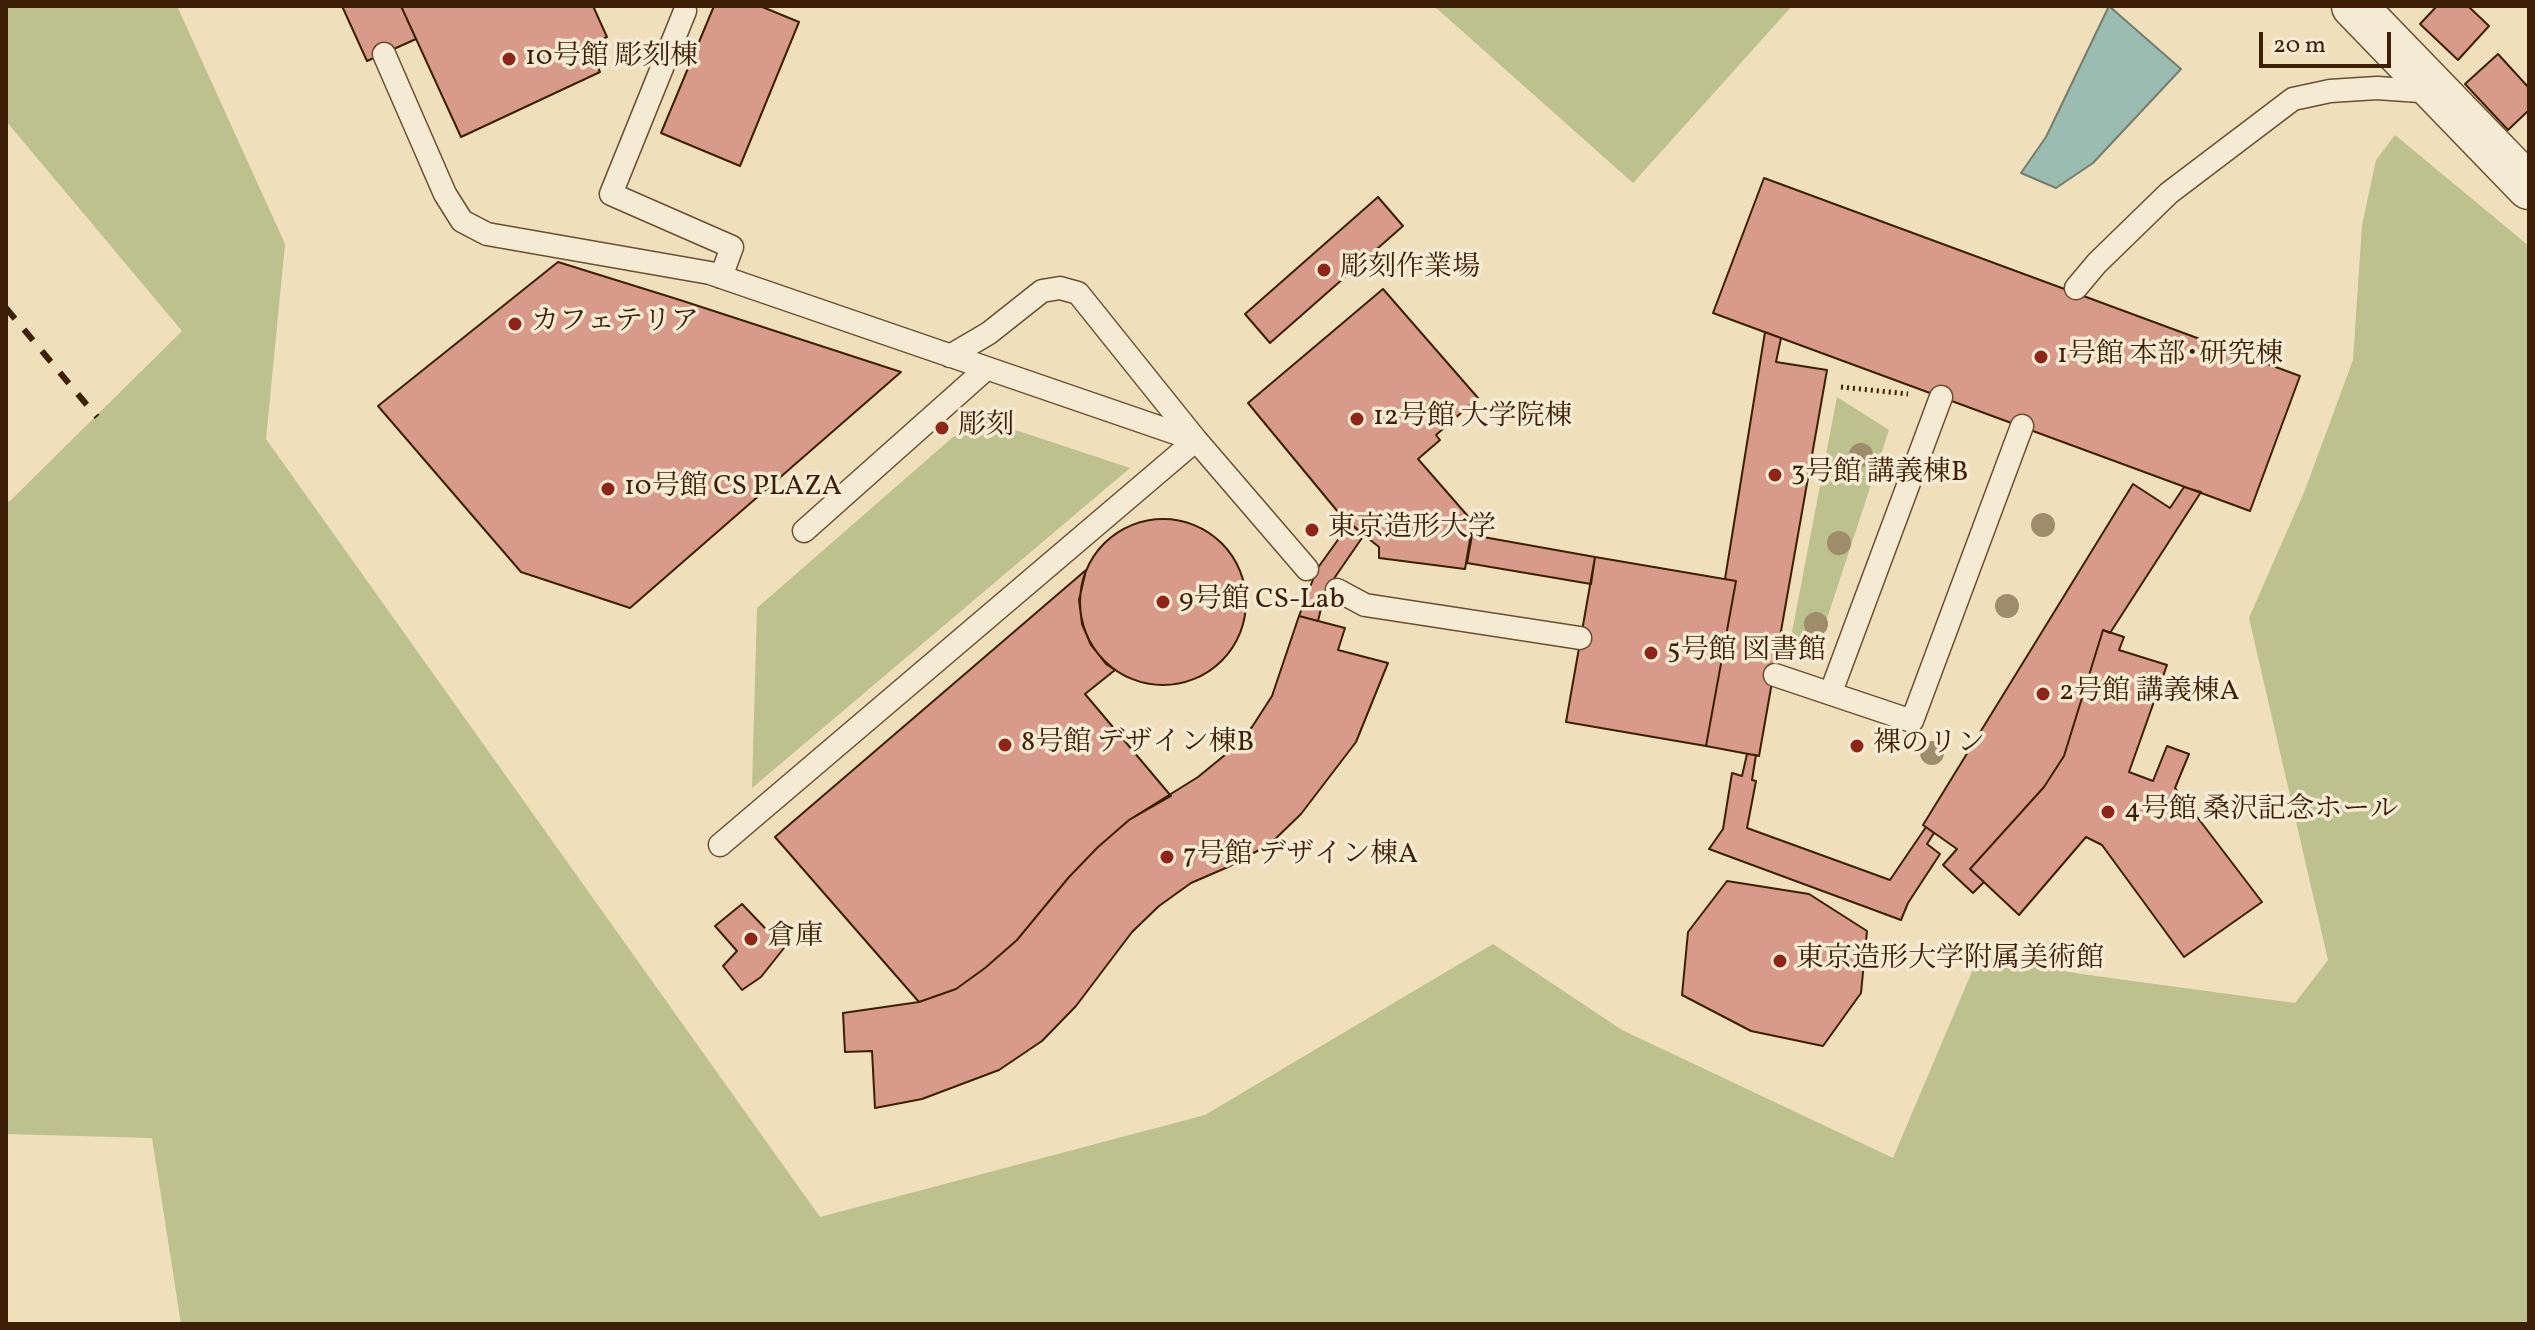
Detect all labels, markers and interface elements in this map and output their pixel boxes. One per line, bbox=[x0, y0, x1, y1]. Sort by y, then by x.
scale bar bbox=[2263, 16, 2395, 66]
text: 20 m bbox=[2273, 29, 2326, 63]
place label: 10号館 彫刻棟 bbox=[525, 42, 698, 76]
marker: 10号館 彫刻棟 bbox=[500, 50, 518, 68]
place label: 彫刻作業場 bbox=[1340, 253, 1480, 287]
marker: 彫刻作業場 bbox=[1315, 261, 1333, 279]
place label: カフェテリア bbox=[531, 307, 699, 341]
marker: カフェテリア bbox=[506, 315, 524, 333]
place label: 1号館 本部･研究棟 bbox=[2057, 340, 2283, 374]
marker: 1号館 本部･研究棟 bbox=[2032, 348, 2050, 366]
place label: 12号館 大学院棟 bbox=[1373, 402, 1572, 436]
marker: 12号館 大学院棟 bbox=[1348, 410, 1366, 428]
place label: 彫刻 bbox=[958, 411, 1014, 445]
marker: 彫刻 bbox=[933, 419, 951, 437]
place label: 3号館 講義棟B bbox=[1791, 458, 1968, 492]
marker: 3号館 講義棟B bbox=[1766, 466, 1784, 484]
place label: 10号館 CS PLAZA bbox=[624, 472, 842, 506]
marker: 10号館 CS PLAZA bbox=[599, 480, 617, 498]
place label: 東京造形大学 bbox=[1328, 513, 1496, 547]
marker: 東京造形大学 bbox=[1303, 521, 1321, 539]
place label: 9号館 CS-Lab bbox=[1179, 585, 1345, 619]
marker: 9号館 CS-Lab bbox=[1154, 593, 1172, 611]
place label: 5号館 図書館 bbox=[1667, 636, 1826, 670]
marker: 5号館 図書館 bbox=[1642, 644, 1660, 662]
place label: 2号館 講義棟A bbox=[2059, 677, 2239, 711]
marker: 2号館 講義棟A bbox=[2034, 685, 2052, 703]
place label: 8号館 デザイン棟B bbox=[1021, 728, 1254, 762]
place label: 裸のリン bbox=[1873, 729, 1985, 763]
marker: 8号館 デザイン棟B bbox=[996, 736, 1014, 754]
marker: 裸のリン bbox=[1848, 737, 1866, 755]
place label: 4号館 桑沢記念ホール bbox=[2124, 795, 2398, 829]
marker: 4号館 桑沢記念ホール bbox=[2099, 803, 2117, 821]
place label: 7号館 デザイン棟A bbox=[1183, 840, 1418, 874]
marker: 7号館 デザイン棟A bbox=[1158, 848, 1176, 866]
place label: 倉庫 bbox=[767, 922, 823, 956]
marker: 倉庫 bbox=[742, 930, 760, 948]
place label: 東京造形大学附属美術館 bbox=[1796, 944, 2104, 978]
marker: 東京造形大学附属美術館 bbox=[1771, 952, 1789, 970]

